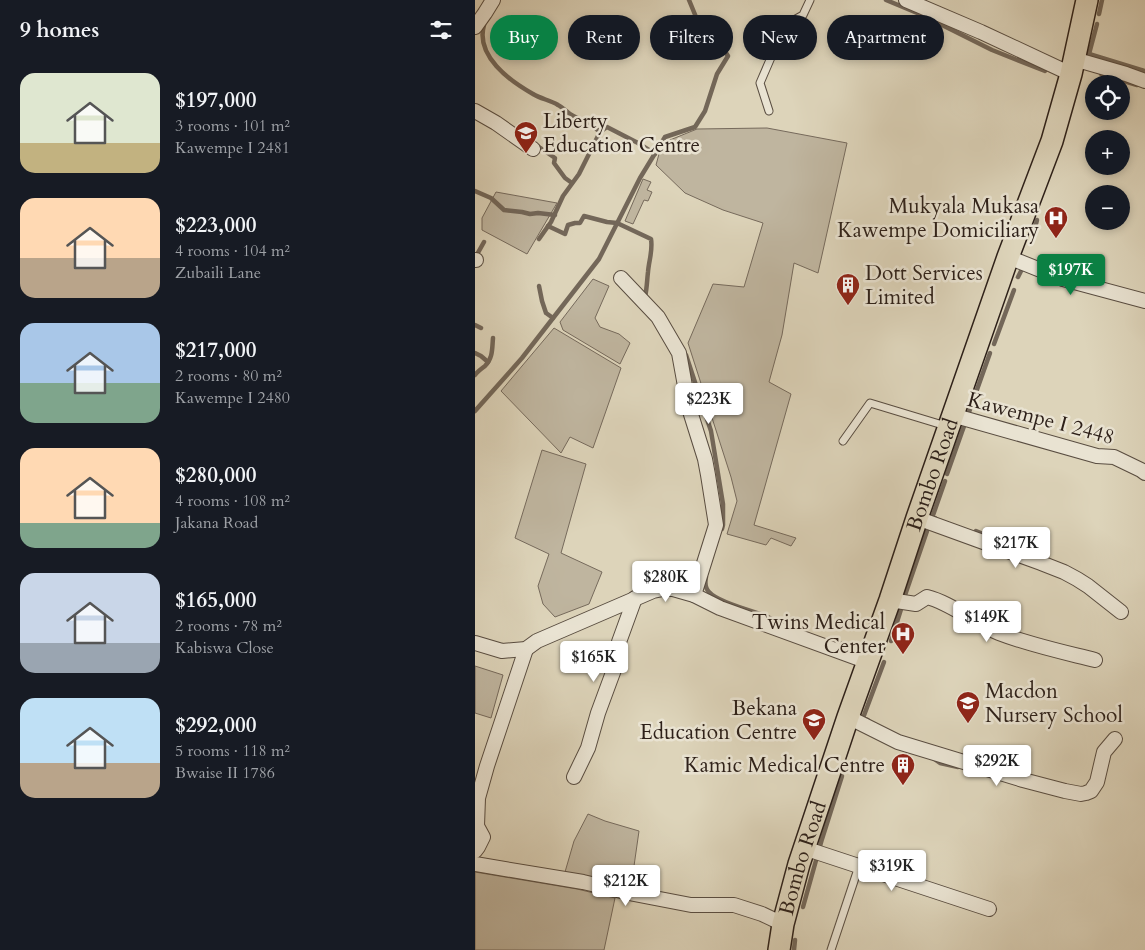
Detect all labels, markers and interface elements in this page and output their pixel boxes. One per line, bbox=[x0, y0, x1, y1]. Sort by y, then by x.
chip: Buy bbox=[490, 15, 558, 60]
chip: Rent bbox=[568, 15, 640, 60]
chip: Filters bbox=[650, 15, 733, 60]
chip: New bbox=[743, 15, 817, 60]
chip: Apartment bbox=[827, 15, 944, 60]
text: 9 homes bbox=[20, 16, 99, 45]
icon: filters bbox=[427, 16, 455, 44]
map controls bbox=[1085, 75, 1130, 230]
button: locate bbox=[1085, 75, 1130, 120]
text: $197,000 bbox=[175, 86, 256, 115]
icon: home bbox=[60, 93, 120, 153]
place label: Liberty Education Centre bbox=[543, 107, 700, 160]
text: 3 rooms · 101 m² bbox=[175, 115, 290, 137]
school or university icon: Liberty Education Centre bbox=[513, 120, 539, 154]
button: + bbox=[1085, 130, 1130, 175]
text: Kawempe I 2481 bbox=[175, 137, 290, 159]
button: − bbox=[1085, 185, 1130, 230]
place label: Mukyala Mukasa Kawempe Domiciliary bbox=[837, 192, 1039, 245]
hospital icon: Mukyala Mukasa Kawempe Domiciliary bbox=[1043, 205, 1069, 239]
text: $223,000 bbox=[175, 211, 256, 240]
icon: home bbox=[60, 218, 120, 278]
text: 4 rooms · 104 m² bbox=[175, 240, 290, 262]
pin: $197K bbox=[1036, 254, 1106, 296]
place label: Dott Services Limited bbox=[865, 259, 983, 312]
text: $197K bbox=[1048, 259, 1094, 281]
text: Zubaili Lane bbox=[175, 262, 261, 284]
building icon: Dott Services Limited bbox=[835, 272, 861, 306]
text: $217,000 bbox=[175, 336, 256, 365]
icon: home bbox=[60, 343, 120, 403]
text: 2 rooms · 80 m² bbox=[175, 365, 282, 387]
pin: $223K bbox=[674, 382, 744, 425]
street label: Kawempe I 2448 bbox=[964, 385, 1118, 452]
text: Kawempe I 2480 bbox=[175, 387, 290, 409]
text: $223K bbox=[686, 388, 732, 410]
street label: Bombo Road bbox=[900, 414, 966, 535]
text: $280,000 bbox=[175, 461, 256, 490]
icon: home bbox=[60, 468, 120, 528]
text: 4 rooms · 108 m² bbox=[175, 490, 290, 512]
text: Jakana Road bbox=[175, 512, 258, 534]
pin: $217K bbox=[981, 526, 1051, 569]
text: $217K bbox=[993, 532, 1039, 554]
pin: $280K bbox=[631, 560, 701, 603]
text: $280K bbox=[643, 566, 689, 588]
text: $165,000 bbox=[175, 586, 256, 615]
icon: home bbox=[60, 593, 120, 653]
pin: $149K bbox=[952, 600, 1022, 643]
text: $149K bbox=[964, 606, 1010, 628]
place label: Twins Medical Center bbox=[752, 608, 885, 661]
text: 2 rooms · 78 m² bbox=[175, 615, 282, 637]
hospital icon: Twins Medical Center bbox=[890, 621, 916, 655]
text: Kabiswa Close bbox=[175, 637, 274, 659]
pin: $165K bbox=[559, 640, 629, 683]
text: $165K bbox=[571, 646, 617, 668]
place label: Macdon Nursery School bbox=[985, 677, 1123, 730]
school or university icon: Macdon Nursery School bbox=[955, 690, 981, 724]
place label: Bekana Education Centre bbox=[640, 694, 797, 747]
school or university icon: Bekana Education Centre bbox=[801, 707, 827, 741]
text: $292,000 bbox=[175, 711, 256, 740]
icon: home bbox=[60, 718, 120, 778]
text: 5 rooms · 118 m² bbox=[175, 740, 290, 762]
pin: $292K bbox=[962, 744, 1032, 787]
text: $292K bbox=[974, 750, 1020, 772]
place label: Kamic Medical Centre bbox=[684, 751, 885, 780]
building icon: Kamic Medical Centre bbox=[890, 752, 916, 786]
text: Bwaise II 1786 bbox=[175, 762, 275, 784]
street label: Bombo Road bbox=[772, 797, 834, 918]
pin: $319K bbox=[857, 850, 927, 892]
text: $319K bbox=[869, 855, 915, 877]
pin: $212K bbox=[591, 864, 661, 907]
text: $212K bbox=[603, 870, 649, 892]

